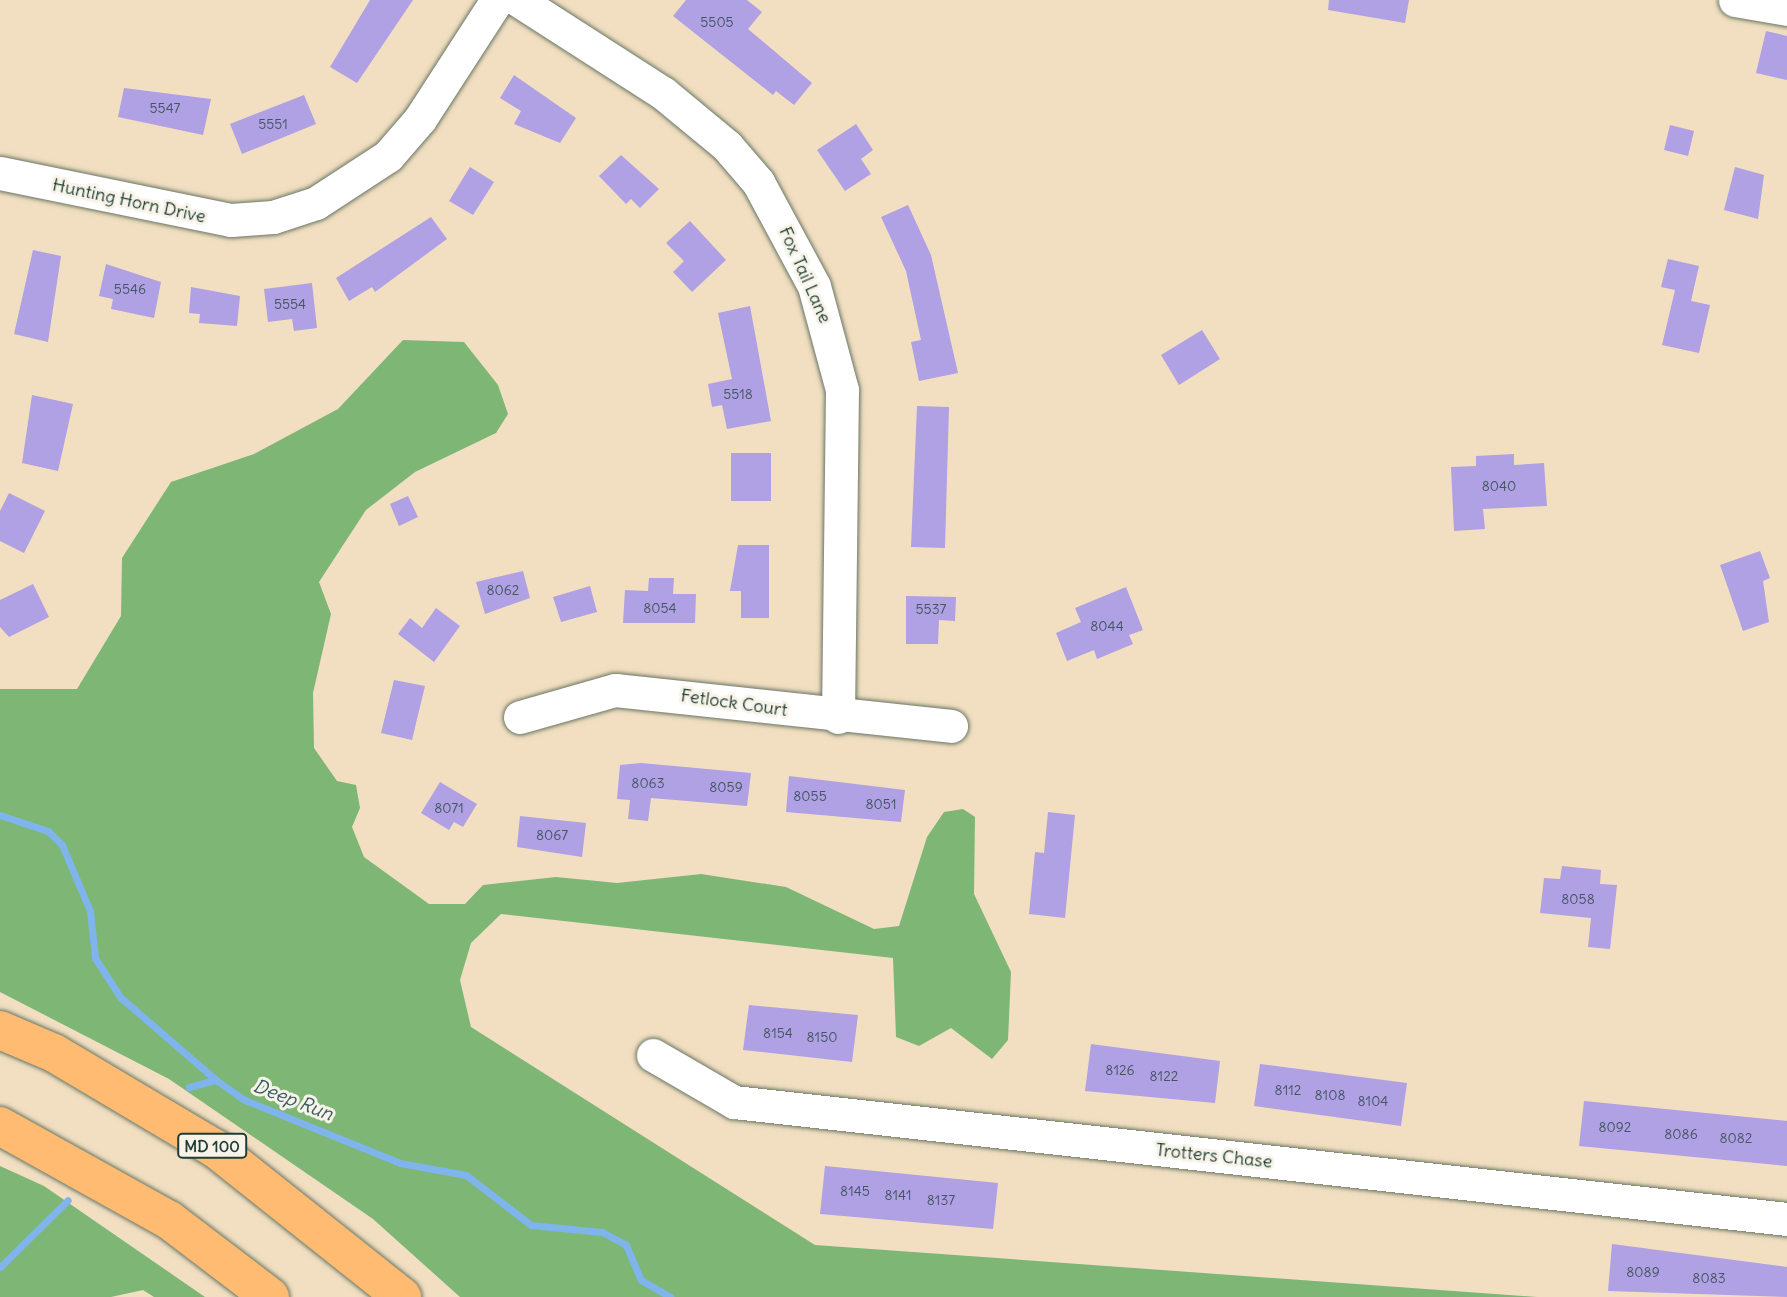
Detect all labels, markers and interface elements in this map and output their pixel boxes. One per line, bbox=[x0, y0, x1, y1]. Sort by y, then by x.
house number: 5505 bbox=[700, 14, 734, 30]
house number: 5547 bbox=[150, 100, 180, 116]
house number: 5551 bbox=[258, 116, 288, 132]
street label: Hunting Horn Drive bbox=[50, 174, 208, 228]
street label: Fox Tail Lane bbox=[774, 223, 836, 327]
house number: 5546 bbox=[114, 281, 146, 297]
house number: 5554 bbox=[274, 296, 306, 312]
house number: 5518 bbox=[723, 386, 753, 402]
house number: 8040 bbox=[1482, 478, 1516, 494]
house number: 8062 bbox=[486, 582, 520, 598]
house number: 8054 bbox=[643, 600, 677, 616]
house number: 5537 bbox=[916, 601, 946, 617]
house number: 8044 bbox=[1090, 618, 1124, 634]
street label: Fetlock Court bbox=[679, 685, 789, 721]
house number: 8063 bbox=[631, 775, 665, 791]
house number: 8059 bbox=[709, 779, 743, 795]
house number: 8055 bbox=[793, 788, 827, 804]
house number: 8051 bbox=[866, 796, 896, 812]
house number: 8071 bbox=[434, 800, 464, 816]
house number: 8067 bbox=[536, 827, 568, 843]
house number: 8058 bbox=[1561, 891, 1595, 907]
house number: 8154 bbox=[763, 1025, 793, 1041]
house number: 8150 bbox=[807, 1029, 837, 1045]
house number: 8126 bbox=[1105, 1062, 1135, 1078]
house number: 8122 bbox=[1150, 1068, 1178, 1084]
water label: Deep Run bbox=[250, 1074, 336, 1126]
house number: 8112 bbox=[1275, 1082, 1301, 1098]
house number: 8108 bbox=[1315, 1087, 1345, 1103]
house number: 8104 bbox=[1358, 1093, 1388, 1109]
house number: 8092 bbox=[1599, 1119, 1631, 1135]
house number: 8086 bbox=[1664, 1126, 1698, 1142]
house number: 8082 bbox=[1719, 1130, 1753, 1146]
road number: MD 100 bbox=[177, 1134, 247, 1158]
street label: Trotters Chase bbox=[1155, 1139, 1273, 1173]
house number: 8145 bbox=[840, 1183, 870, 1199]
house number: 8141 bbox=[884, 1187, 912, 1203]
house number: 8137 bbox=[927, 1192, 955, 1208]
house number: 8089 bbox=[1626, 1264, 1660, 1280]
house number: 8083 bbox=[1692, 1270, 1726, 1286]

